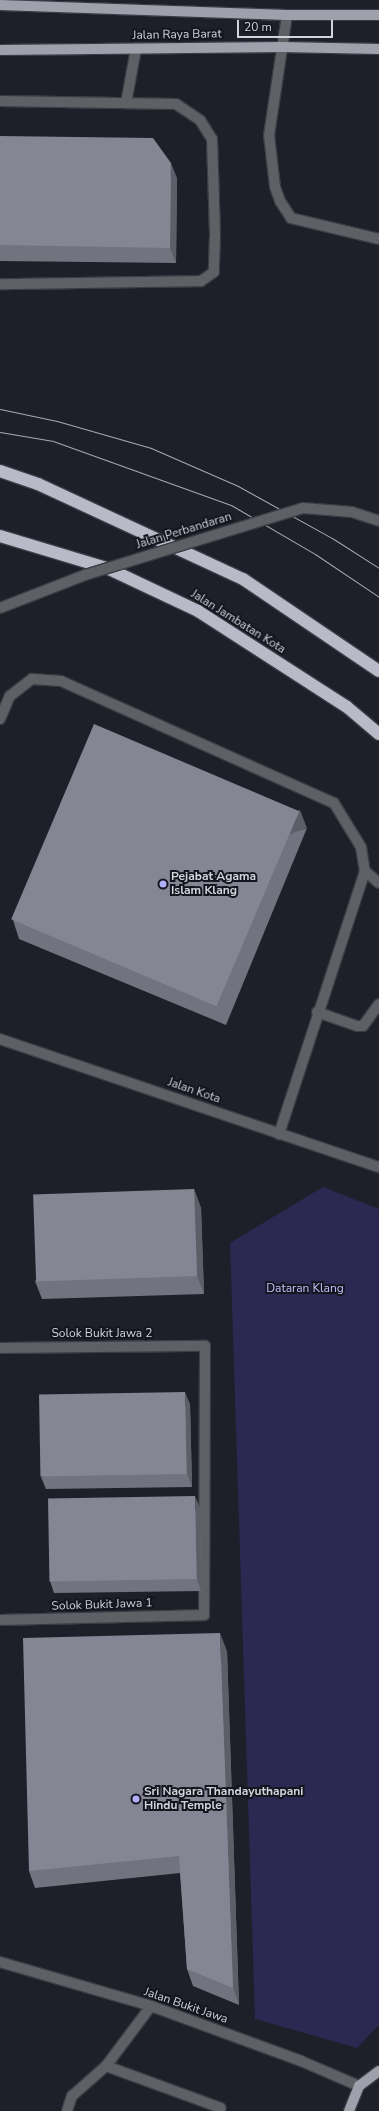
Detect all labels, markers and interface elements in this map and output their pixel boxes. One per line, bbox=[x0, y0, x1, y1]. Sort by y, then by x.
scale bar bbox=[239, 12, 335, 38]
text: 20 m bbox=[244, 19, 272, 35]
street label: Jalan Raya Barat bbox=[132, 27, 222, 43]
street label: Jalan Perbandaran bbox=[135, 510, 233, 552]
street label: Jalan Jambatan Kota bbox=[188, 587, 288, 657]
place label: Pejabat Agama Islam Klang bbox=[171, 870, 256, 898]
marker: Pejabat Agama Islam Klang bbox=[158, 879, 168, 889]
street label: Jalan Kota bbox=[166, 1075, 222, 1107]
park label: Dataran Klang bbox=[266, 1282, 344, 1296]
street label: Solok Bukit Jawa 2 bbox=[51, 1327, 153, 1341]
street label: Solok Bukit Jawa 1 bbox=[51, 1596, 153, 1614]
place label: Sri Nagara Thandayuthapani Hindu Temple bbox=[144, 1785, 303, 1813]
marker: Sri Nagara Thandayuthapani Hindu Temple bbox=[131, 1794, 141, 1804]
street label: Jalan Bukit Jawa bbox=[142, 1985, 230, 2027]

